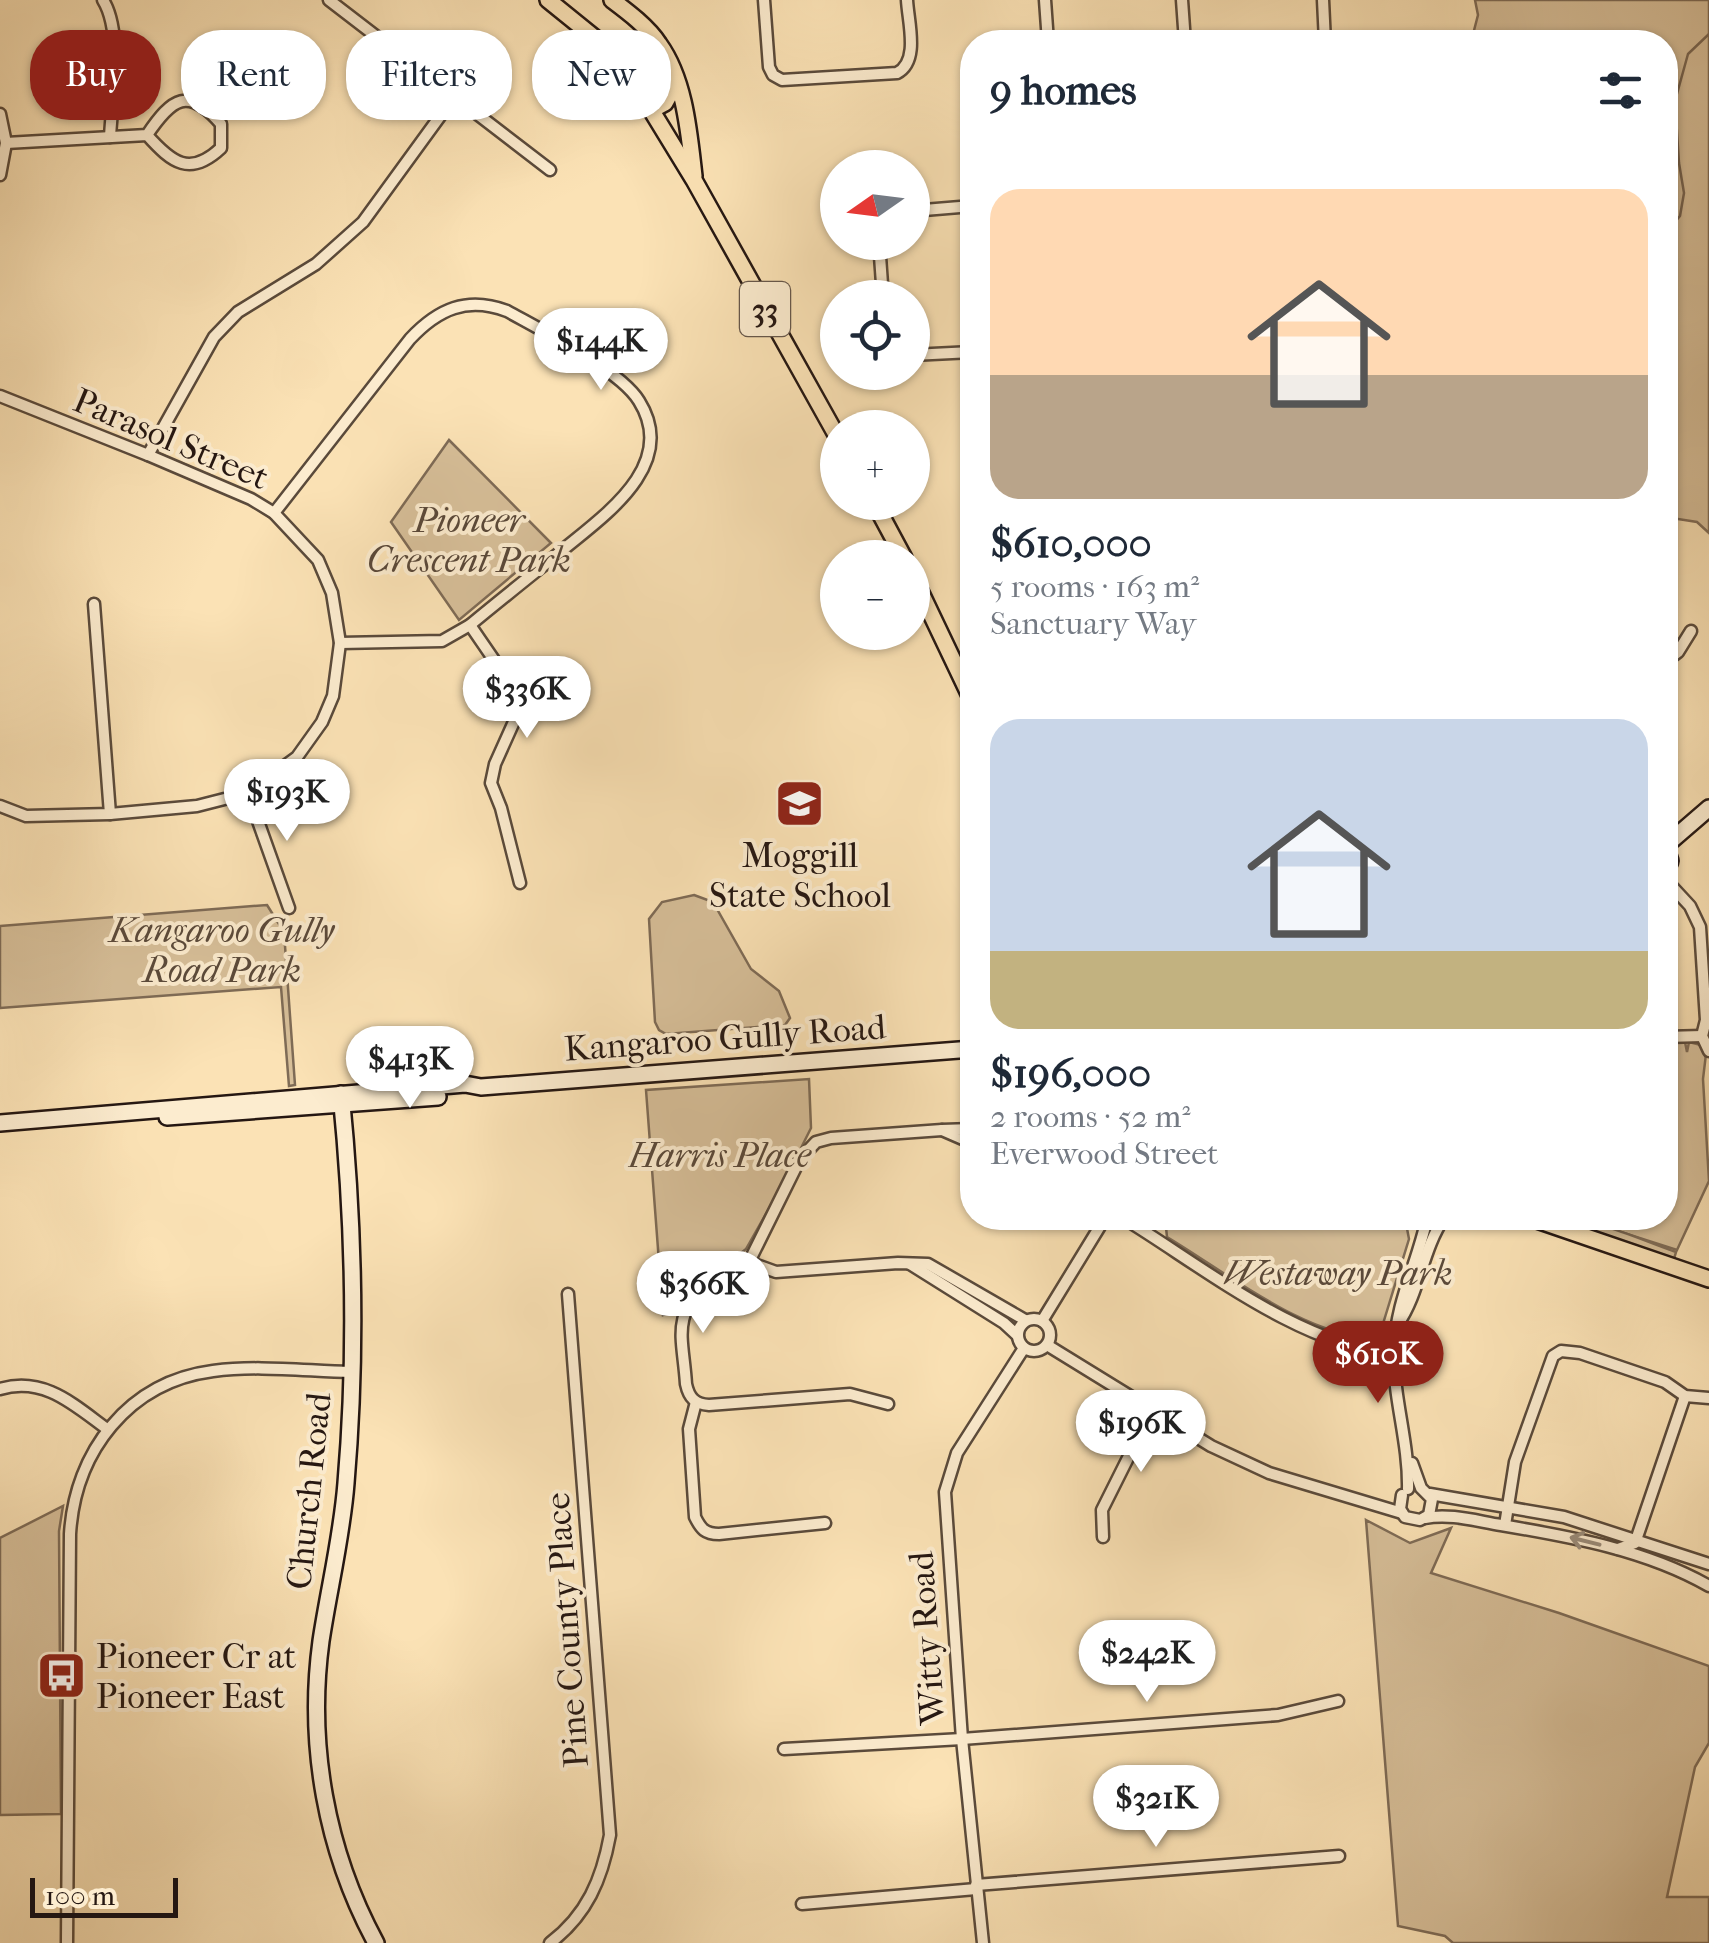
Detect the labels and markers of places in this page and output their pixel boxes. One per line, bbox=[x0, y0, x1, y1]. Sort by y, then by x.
pin: $144K bbox=[531, 308, 671, 393]
pin: $336K bbox=[457, 656, 597, 741]
pin: $193K bbox=[217, 759, 357, 844]
school or university icon: Moggill State School bbox=[774, 777, 826, 829]
place label: Moggill State School bbox=[709, 835, 891, 916]
pin: $413K bbox=[340, 1026, 480, 1111]
pin: $366K bbox=[633, 1251, 773, 1336]
pin: $610K bbox=[1308, 1321, 1448, 1406]
pin: $196K bbox=[1071, 1390, 1211, 1475]
pin: $242K bbox=[1077, 1620, 1217, 1705]
place label: Pioneer Cr at Pioneer East bbox=[96, 1636, 297, 1717]
bus stop icon: Pioneer Cr at Pioneer East bbox=[35, 1650, 87, 1702]
pin: $321K bbox=[1086, 1765, 1226, 1850]

